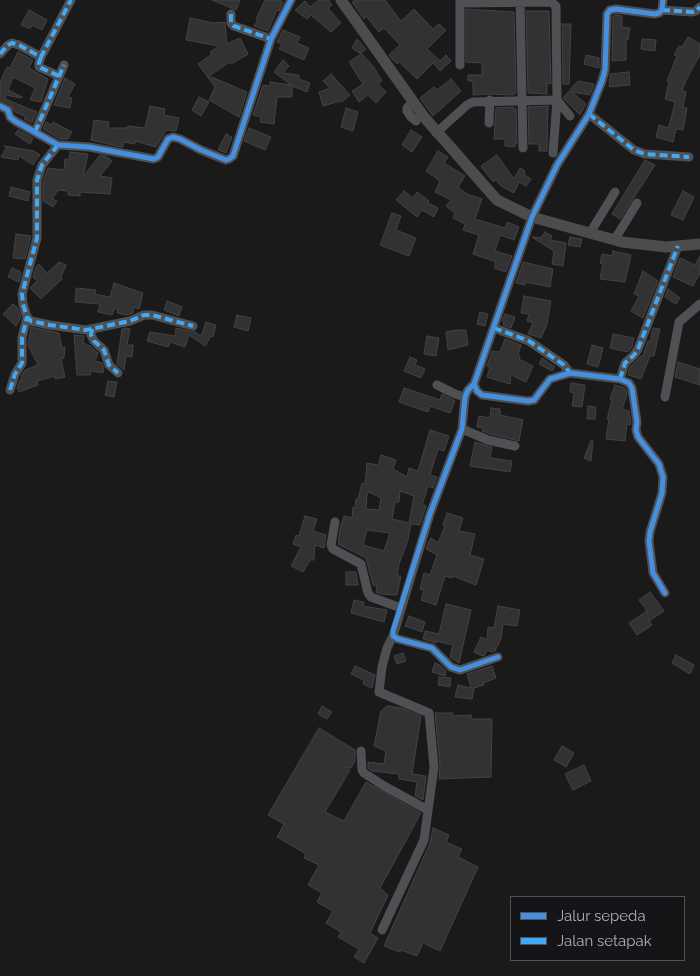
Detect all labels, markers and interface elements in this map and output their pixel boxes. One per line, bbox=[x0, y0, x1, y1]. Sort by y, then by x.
legend bbox=[510, 896, 685, 961]
text: Jalur sepeda bbox=[557, 907, 646, 925]
text: Jalan setapak bbox=[557, 932, 652, 950]

